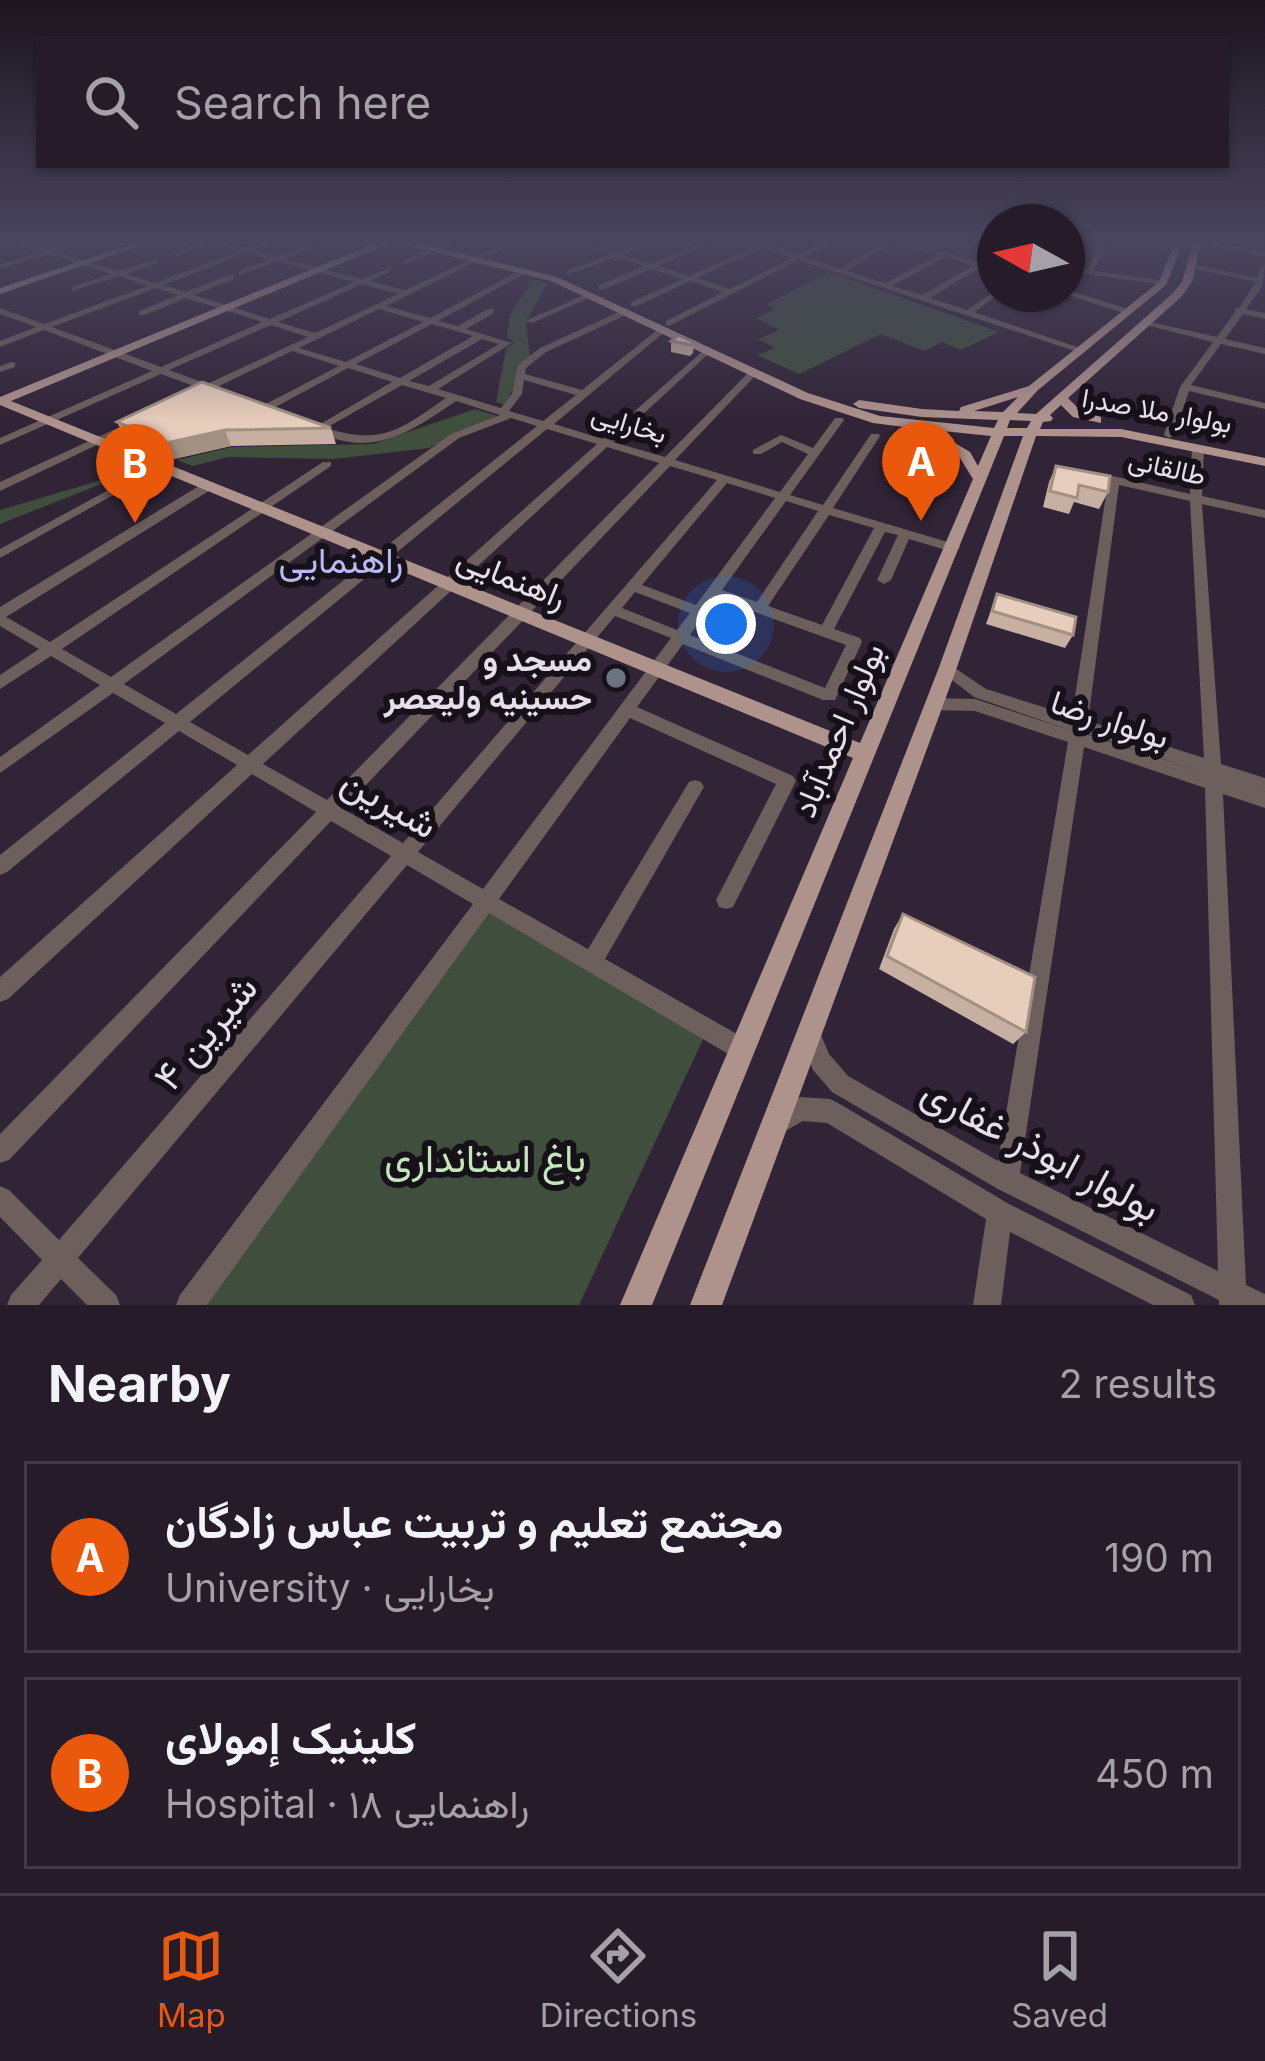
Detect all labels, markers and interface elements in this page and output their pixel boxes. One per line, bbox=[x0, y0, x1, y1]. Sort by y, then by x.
search box bbox=[36, 36, 1229, 168]
icon: search bbox=[78, 69, 144, 135]
text: Search here bbox=[174, 75, 431, 130]
north arrow bbox=[977, 204, 1085, 312]
street label: بولوار ملا صدرا bbox=[1079, 381, 1235, 441]
street label: بخارایی bbox=[587, 397, 671, 451]
pin: A bbox=[882, 422, 960, 521]
pin: B bbox=[96, 424, 174, 523]
street label: طالقانی bbox=[1125, 443, 1209, 492]
street label: راهنمایی bbox=[451, 537, 573, 618]
district label: راهنمایی bbox=[279, 538, 403, 583]
your location bbox=[696, 594, 756, 654]
street label: بولوار احمدآباد bbox=[783, 637, 893, 823]
place label: مسجد و حسینیه ولیعصر bbox=[383, 639, 592, 718]
marker: مسجد و حسینیه ولیعصر bbox=[603, 665, 629, 691]
street label: بولوار رضا bbox=[1046, 681, 1174, 758]
street label: شیرین bbox=[333, 755, 447, 849]
street label: شیرین ۴ bbox=[143, 964, 268, 1100]
street label: بولوار ابوذر غفاری bbox=[913, 1066, 1168, 1233]
park label: باغ استانداری bbox=[384, 1134, 586, 1185]
text: Nearby bbox=[48, 1353, 231, 1414]
text: 2 results bbox=[1059, 1360, 1217, 1407]
text: مجتمع تعلیم و تربیت عباس زادگان bbox=[165, 1494, 783, 1549]
text: A bbox=[75, 1534, 105, 1581]
text: 190 m bbox=[1104, 1534, 1214, 1581]
text: University · بخارایی bbox=[165, 1564, 495, 1611]
text: کلینیک إمولای bbox=[165, 1710, 417, 1765]
text: B bbox=[77, 1750, 103, 1797]
text: 450 m bbox=[1095, 1750, 1214, 1797]
text: Hospital · راهنمایی ۱۸ bbox=[165, 1780, 529, 1827]
tab: Map bbox=[157, 1923, 226, 2035]
tab: Directions bbox=[540, 1923, 697, 2035]
tab: Saved bbox=[1011, 1923, 1108, 2035]

